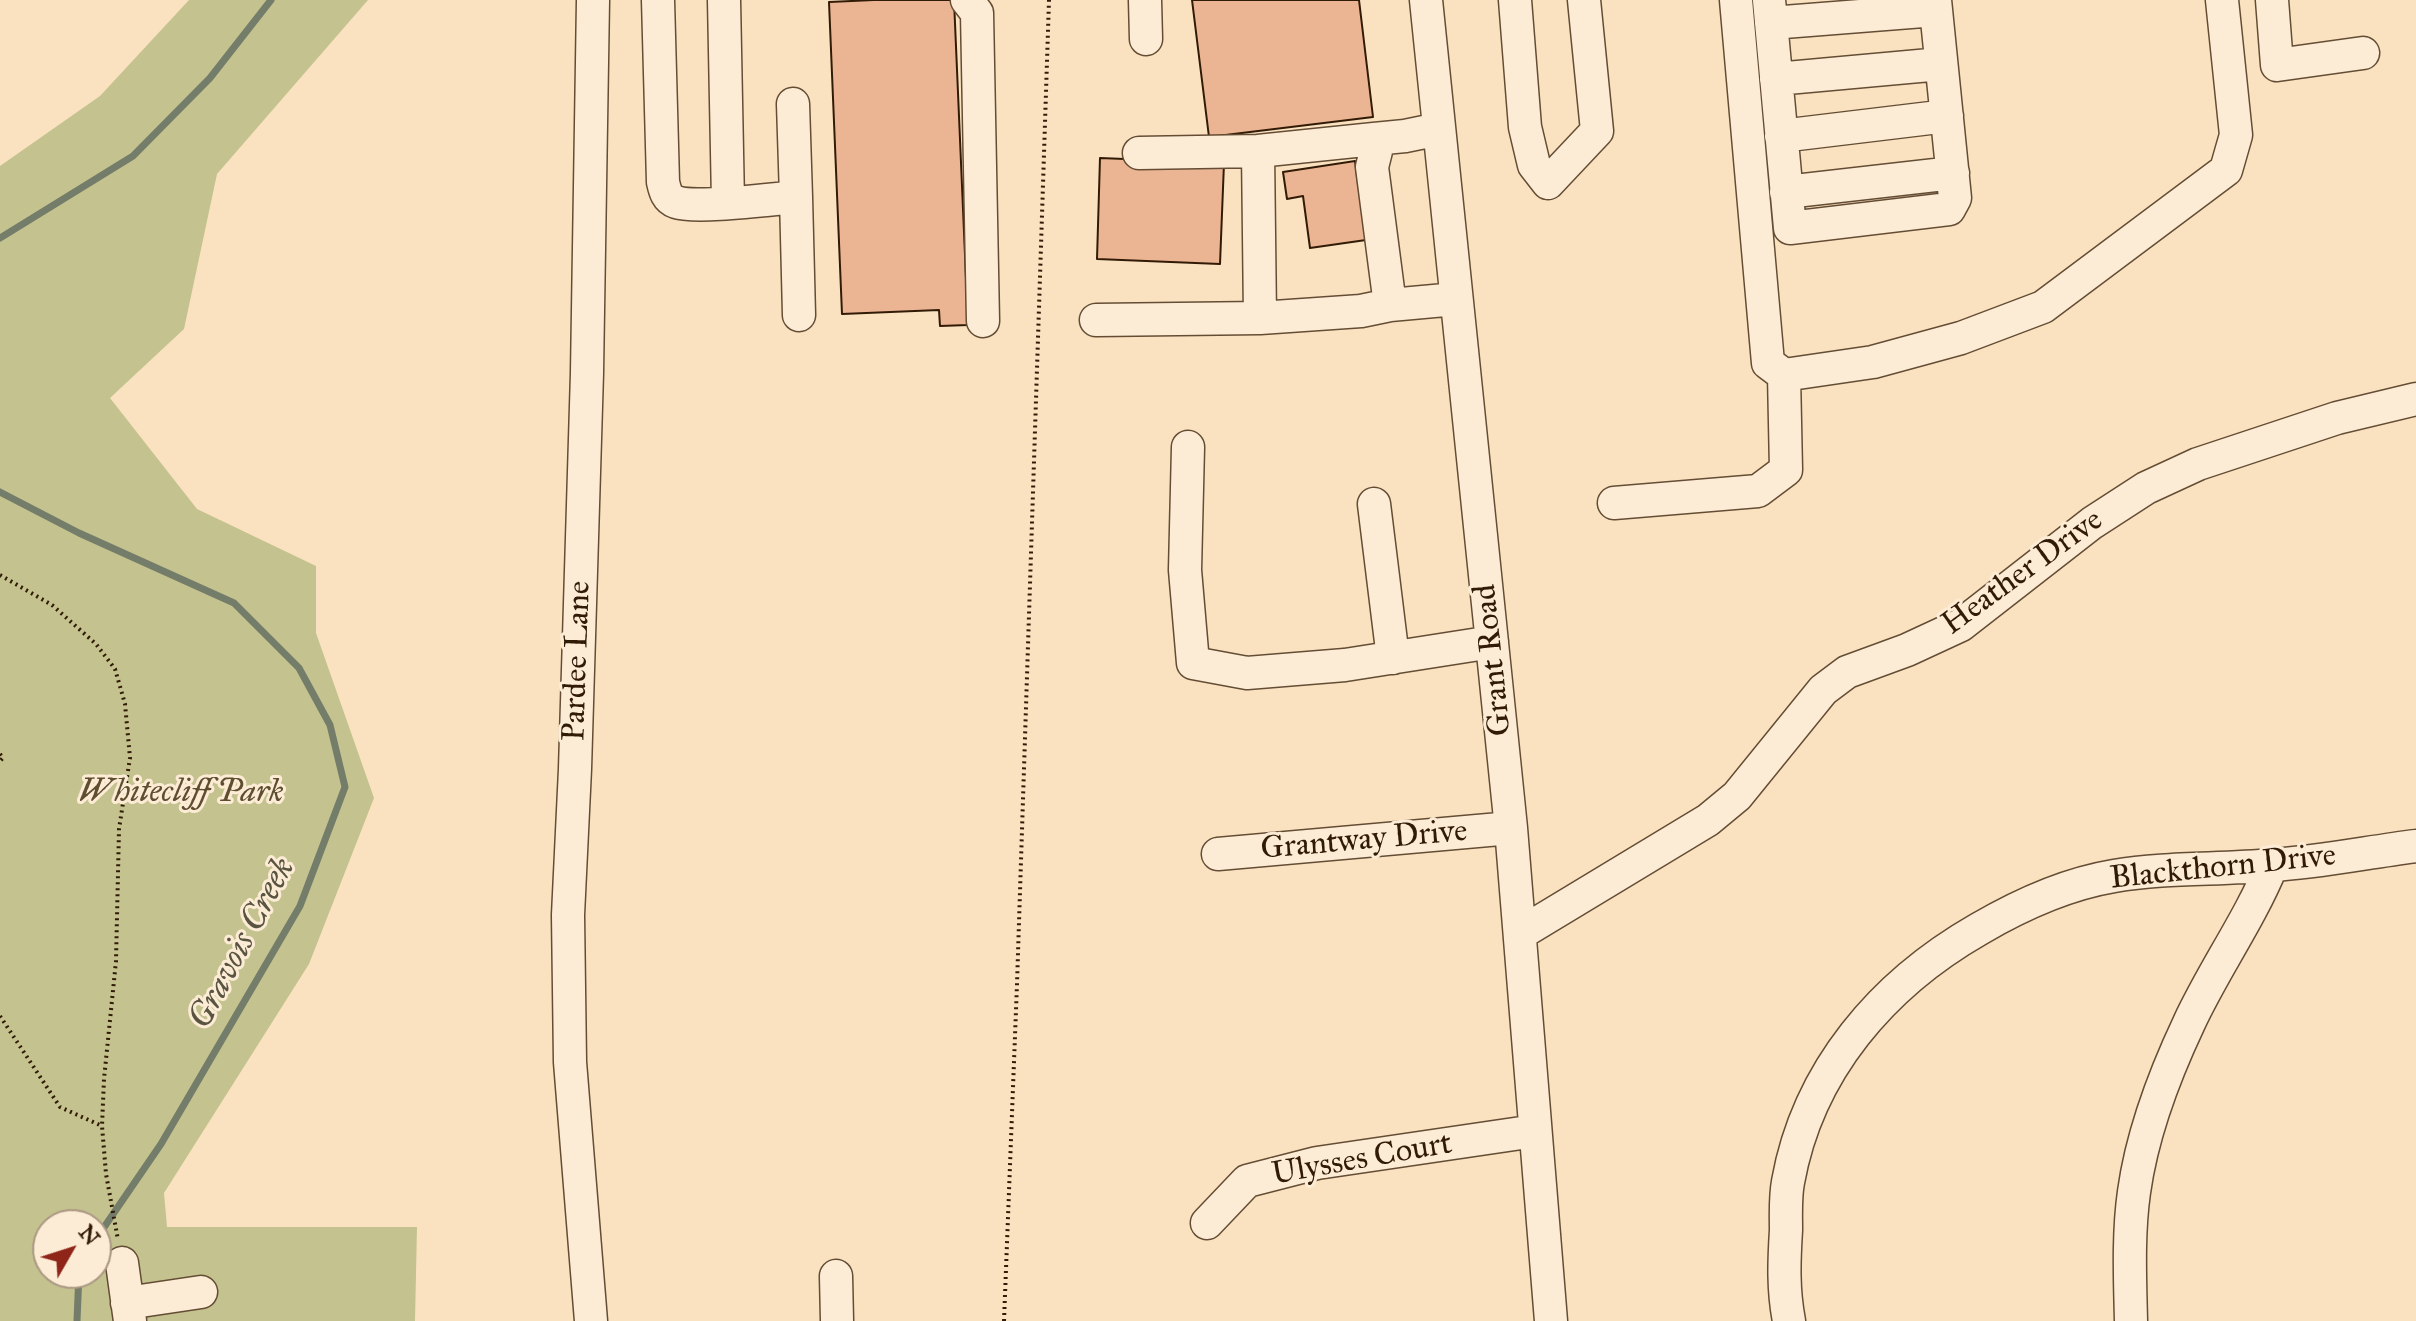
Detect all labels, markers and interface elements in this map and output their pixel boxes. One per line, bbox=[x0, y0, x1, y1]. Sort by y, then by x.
street label: Heather Drive bbox=[1935, 502, 2111, 644]
street label: Pardee Lane bbox=[556, 580, 600, 742]
street label: Grant Road bbox=[1467, 582, 1521, 738]
park label: Whitecliff Park bbox=[78, 774, 284, 812]
street label: Grantway Drive bbox=[1259, 813, 1469, 869]
street label: Blackthorn Drive bbox=[2108, 837, 2338, 899]
water label: Gravois Creek bbox=[181, 852, 305, 1036]
street label: Ulysses Court bbox=[1269, 1125, 1455, 1195]
north arrow bbox=[32, 1209, 112, 1289]
text: N bbox=[73, 1219, 106, 1251]

